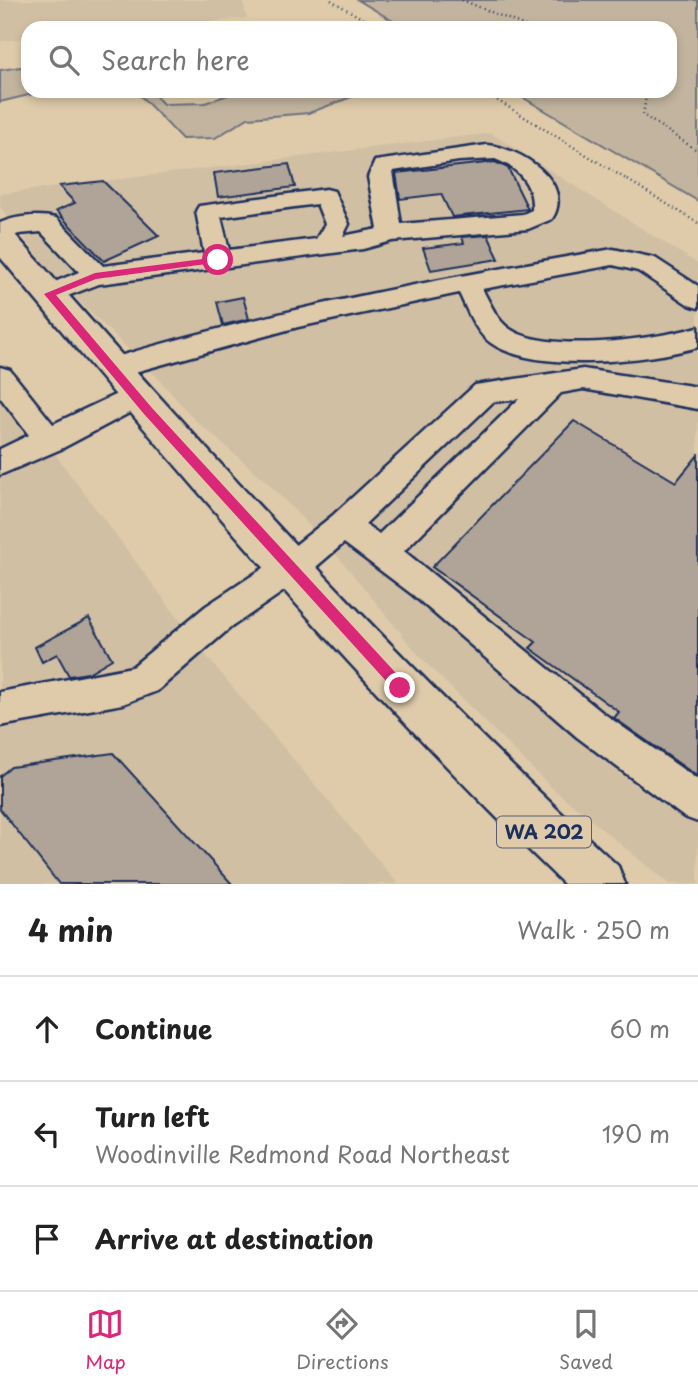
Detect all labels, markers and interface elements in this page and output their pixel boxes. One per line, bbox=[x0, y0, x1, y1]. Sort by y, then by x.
search box bbox=[21, 21, 677, 98]
text: Search here bbox=[101, 40, 250, 79]
icon: search bbox=[45, 41, 83, 79]
route start bbox=[202, 244, 233, 275]
route end bbox=[384, 672, 415, 703]
road number: WA 202 bbox=[497, 817, 591, 848]
text: 4 min bbox=[28, 907, 114, 952]
text: Walk · 250 m bbox=[517, 912, 670, 947]
text: Continue bbox=[95, 1009, 212, 1048]
icon: ahead bbox=[28, 1010, 66, 1048]
text: 60 m bbox=[610, 1011, 670, 1046]
text: Turn left bbox=[95, 1097, 210, 1136]
icon: left bbox=[28, 1115, 66, 1153]
text: 190 m bbox=[602, 1116, 670, 1151]
text: Woodinville Redmond Road Northeast bbox=[95, 1136, 510, 1171]
text: Arrive at destination bbox=[95, 1219, 374, 1258]
icon: arrive bbox=[28, 1220, 66, 1258]
tab: Map bbox=[85, 1305, 126, 1375]
tab: Directions bbox=[296, 1305, 389, 1375]
tab: Saved bbox=[559, 1305, 613, 1375]

